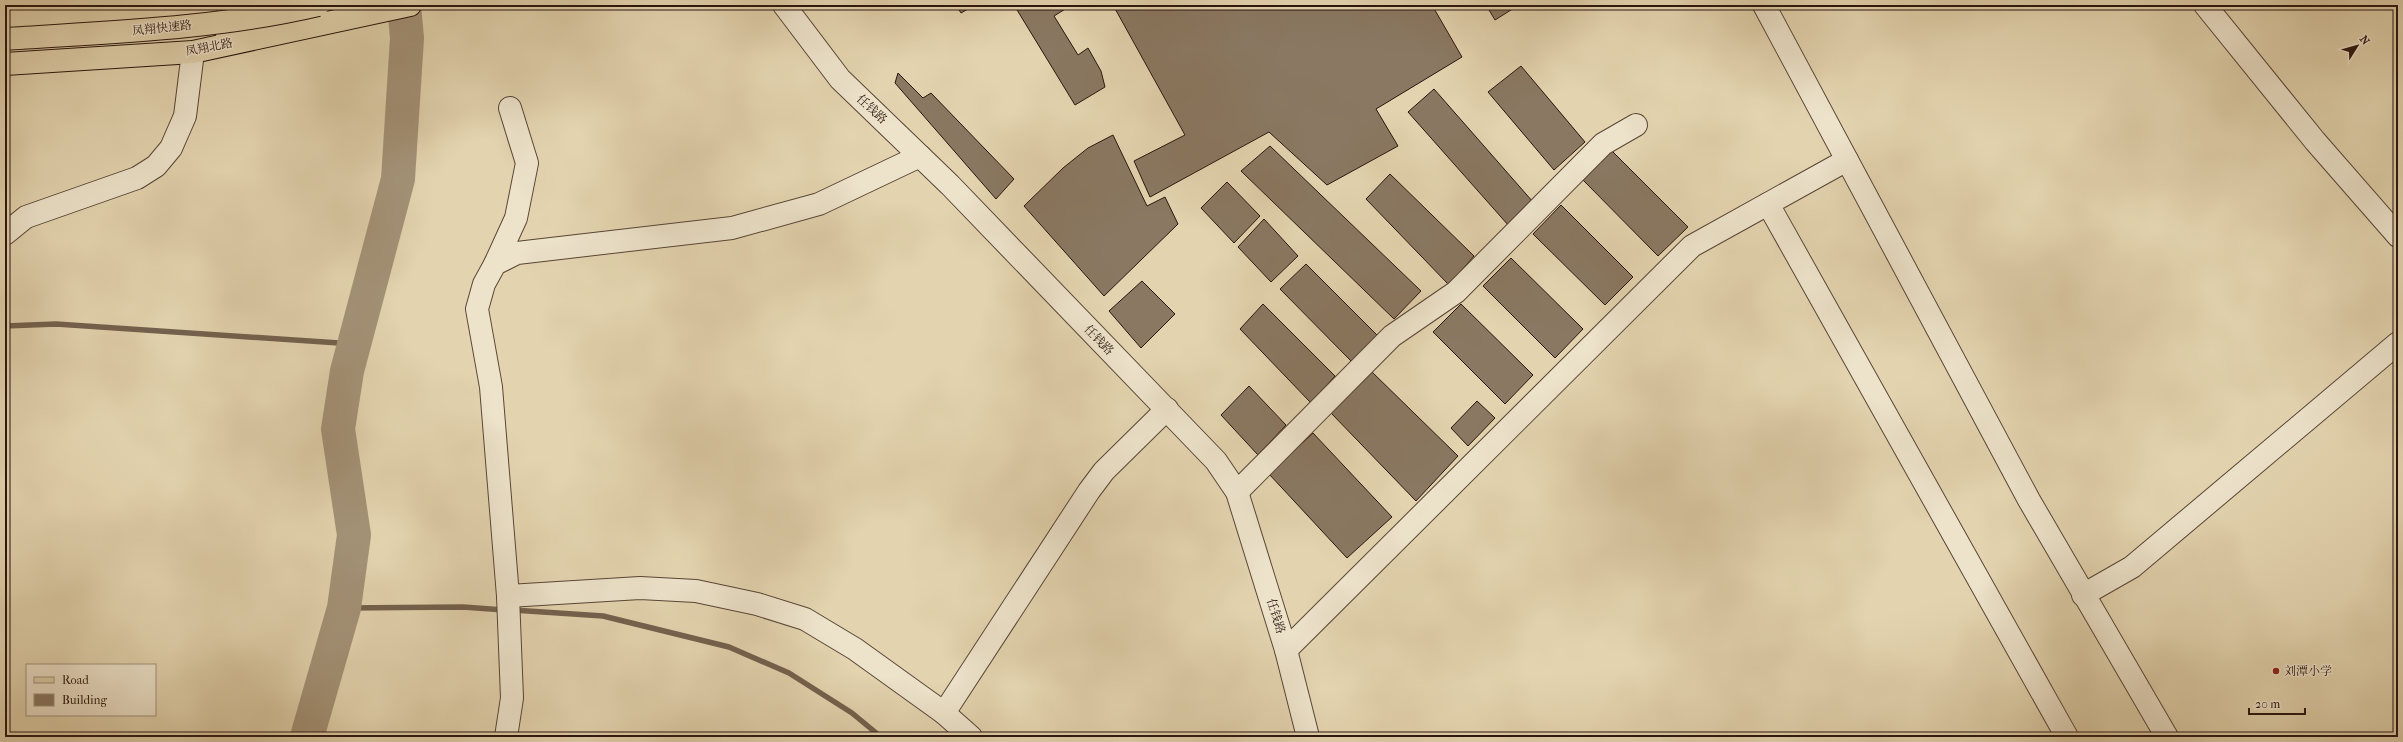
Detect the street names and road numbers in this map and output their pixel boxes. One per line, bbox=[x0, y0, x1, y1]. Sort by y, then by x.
street label: 凤翔快速路 bbox=[131, 18, 193, 38]
street label: 凤翔北路 bbox=[184, 36, 234, 58]
street label: 任钱路 bbox=[854, 92, 890, 126]
street label: 任钱路 bbox=[1081, 322, 1117, 358]
street label: 任钱路 bbox=[1264, 597, 1288, 635]

